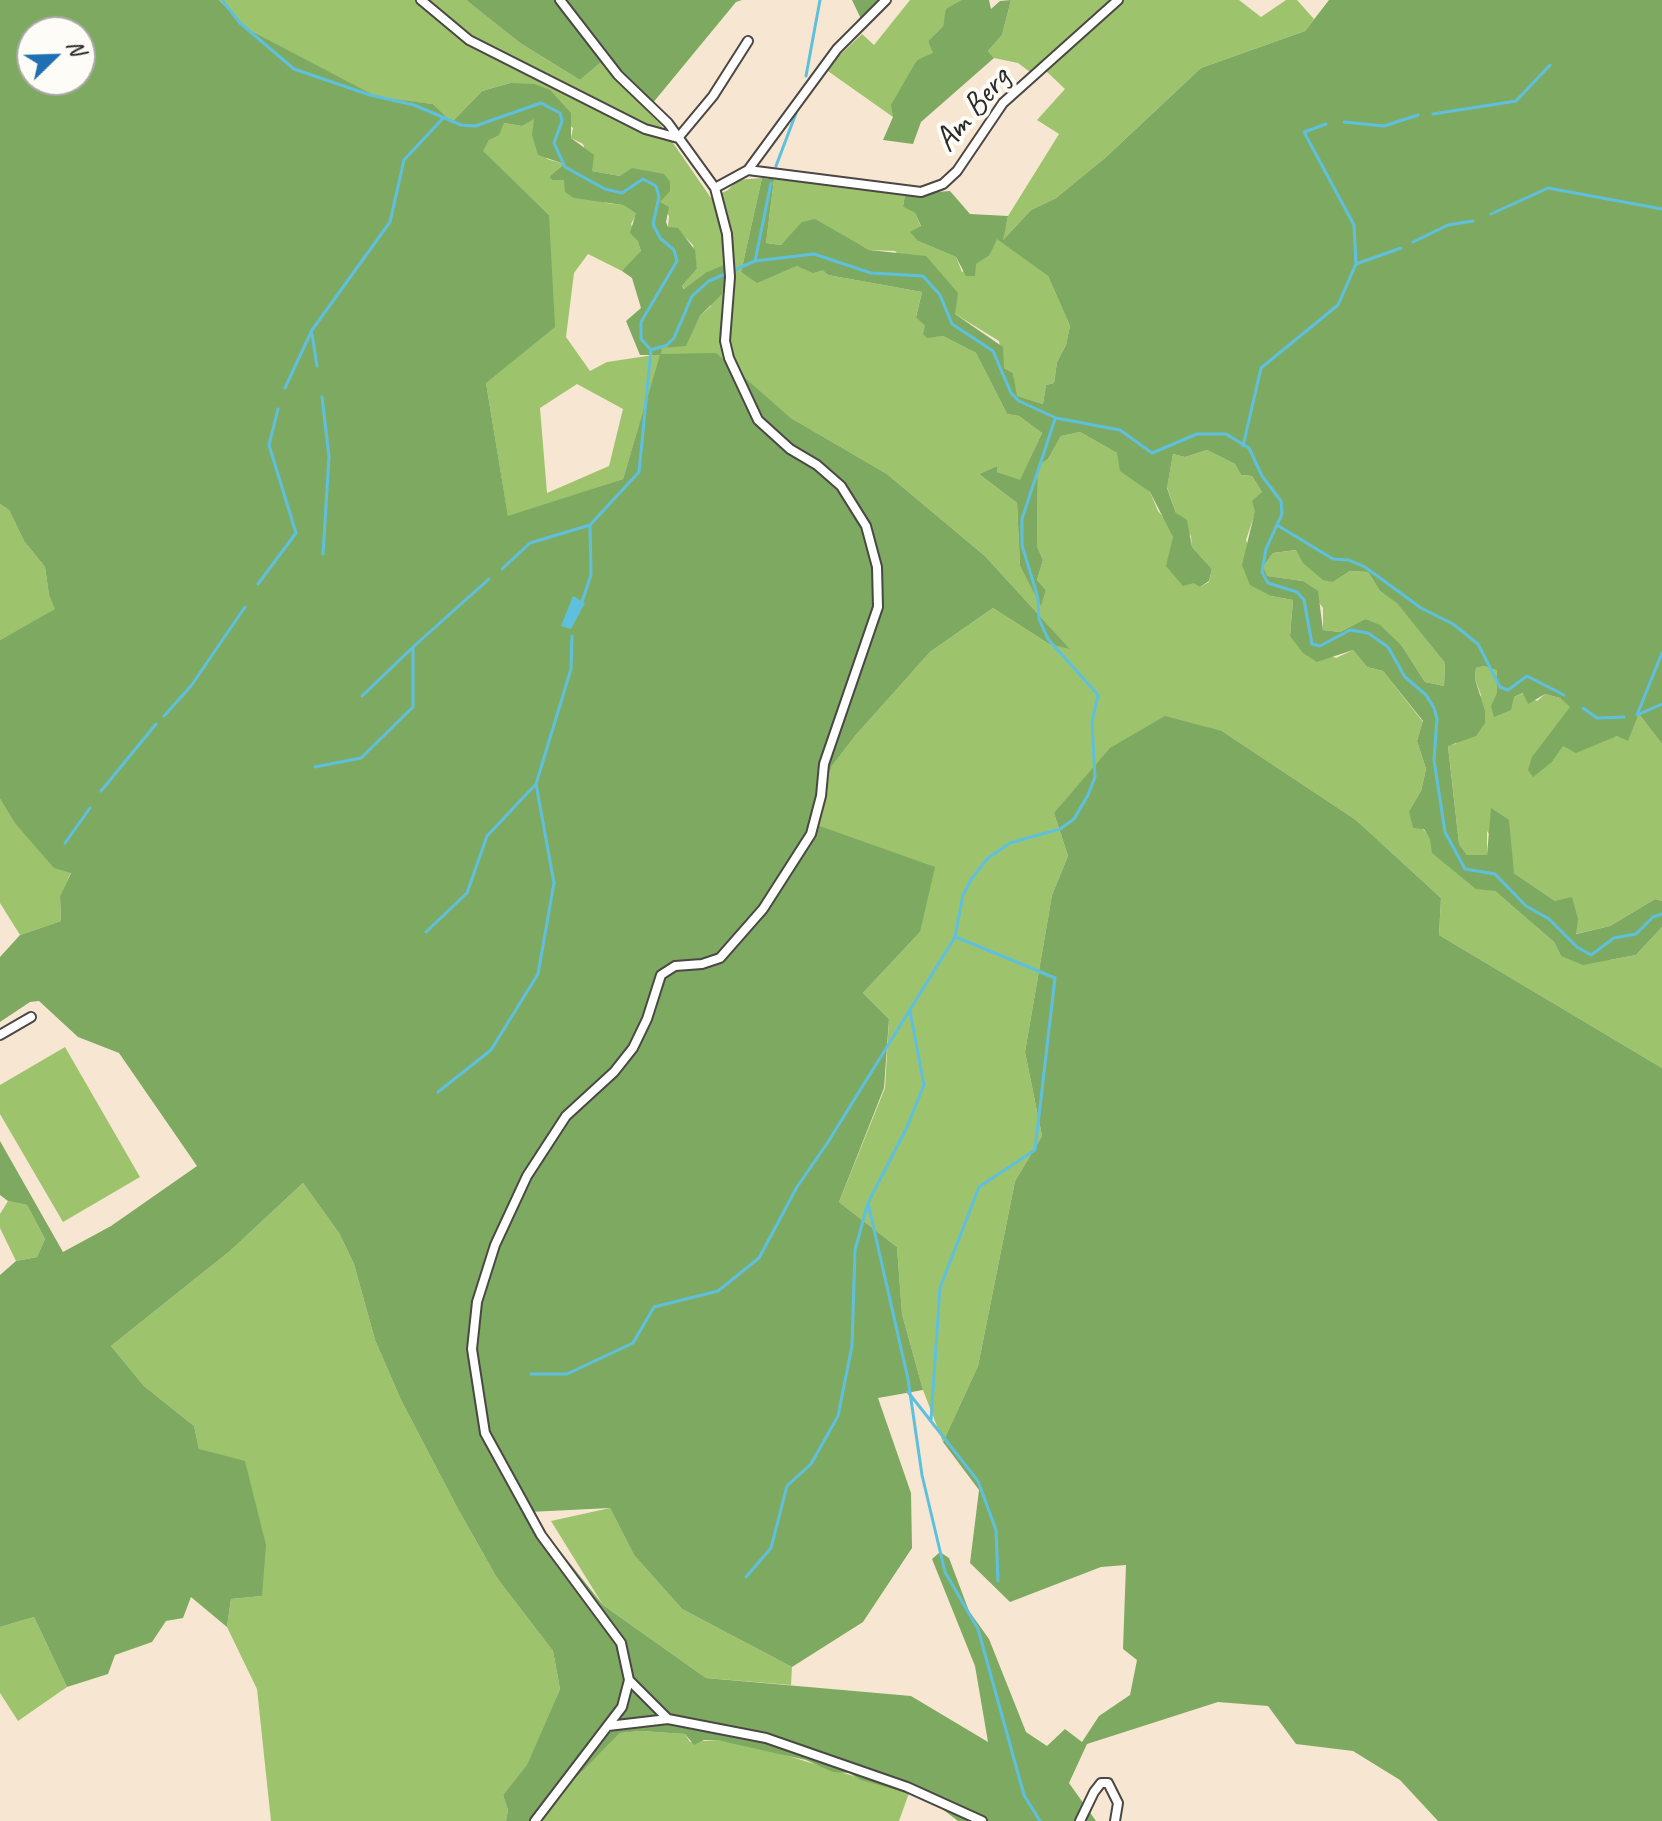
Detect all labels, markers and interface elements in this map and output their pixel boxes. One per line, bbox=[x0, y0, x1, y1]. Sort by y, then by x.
north arrow bbox=[16, 16, 96, 96]
text: N bbox=[61, 36, 92, 59]
street label: Am Berg bbox=[926, 60, 1020, 160]

